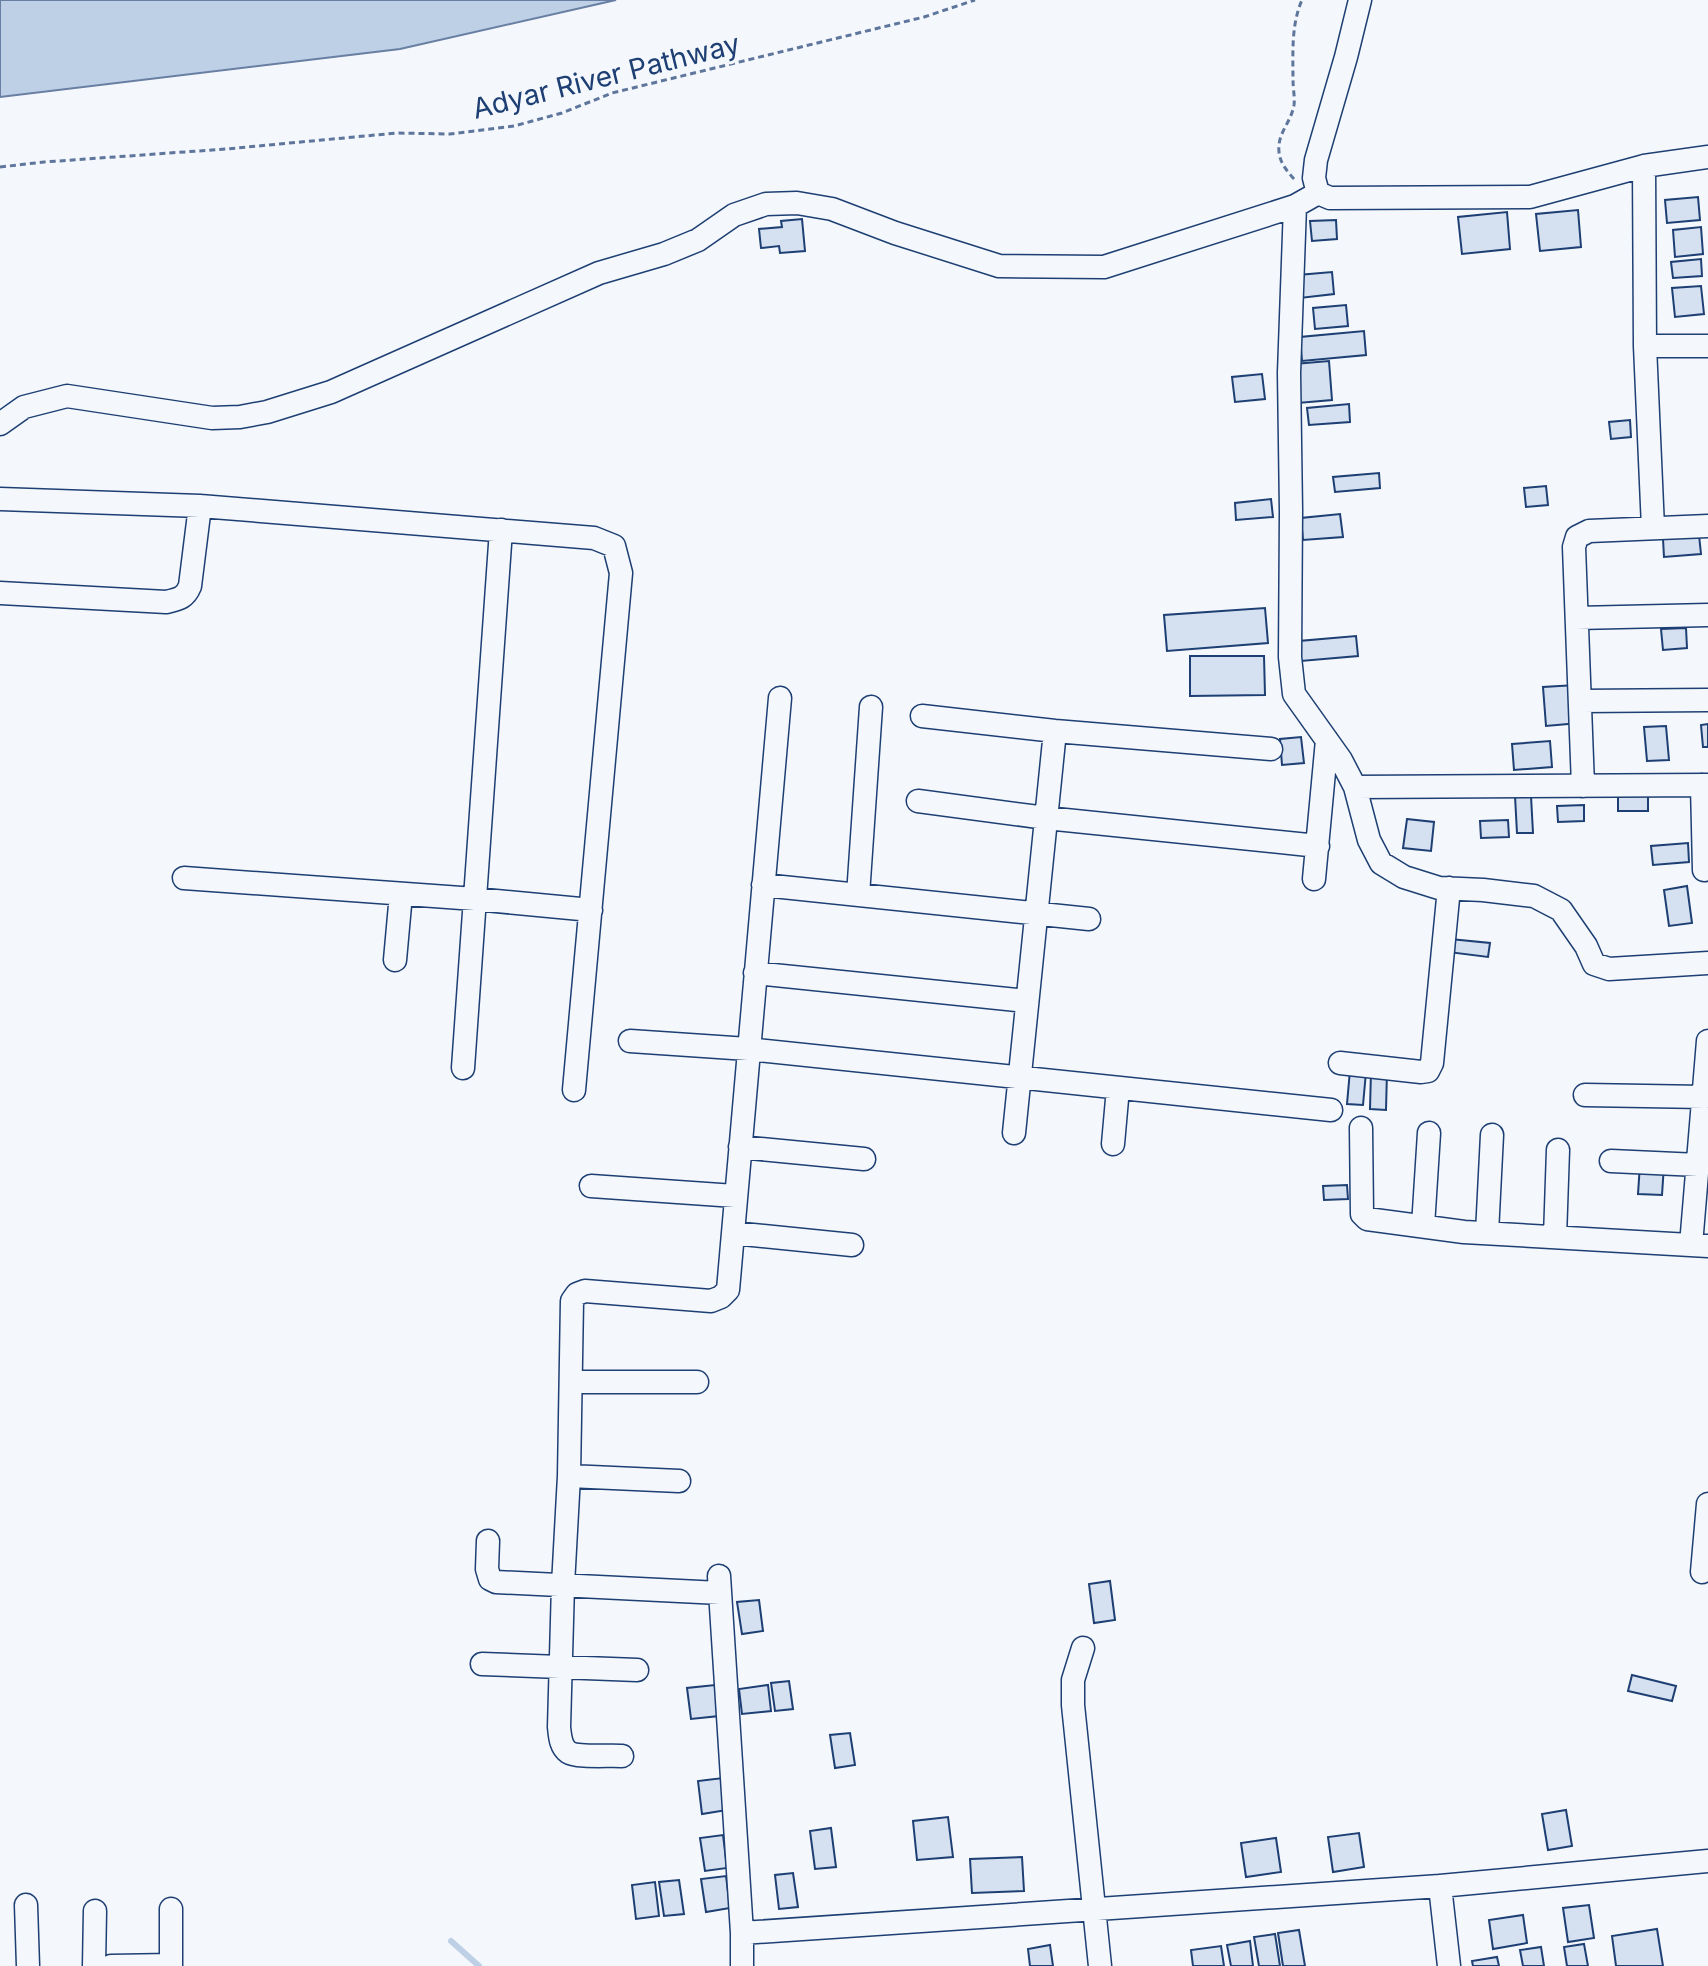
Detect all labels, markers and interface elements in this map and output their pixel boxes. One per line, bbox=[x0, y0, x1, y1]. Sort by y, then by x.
street label: Adyar River Pathway bbox=[469, 26, 743, 126]

